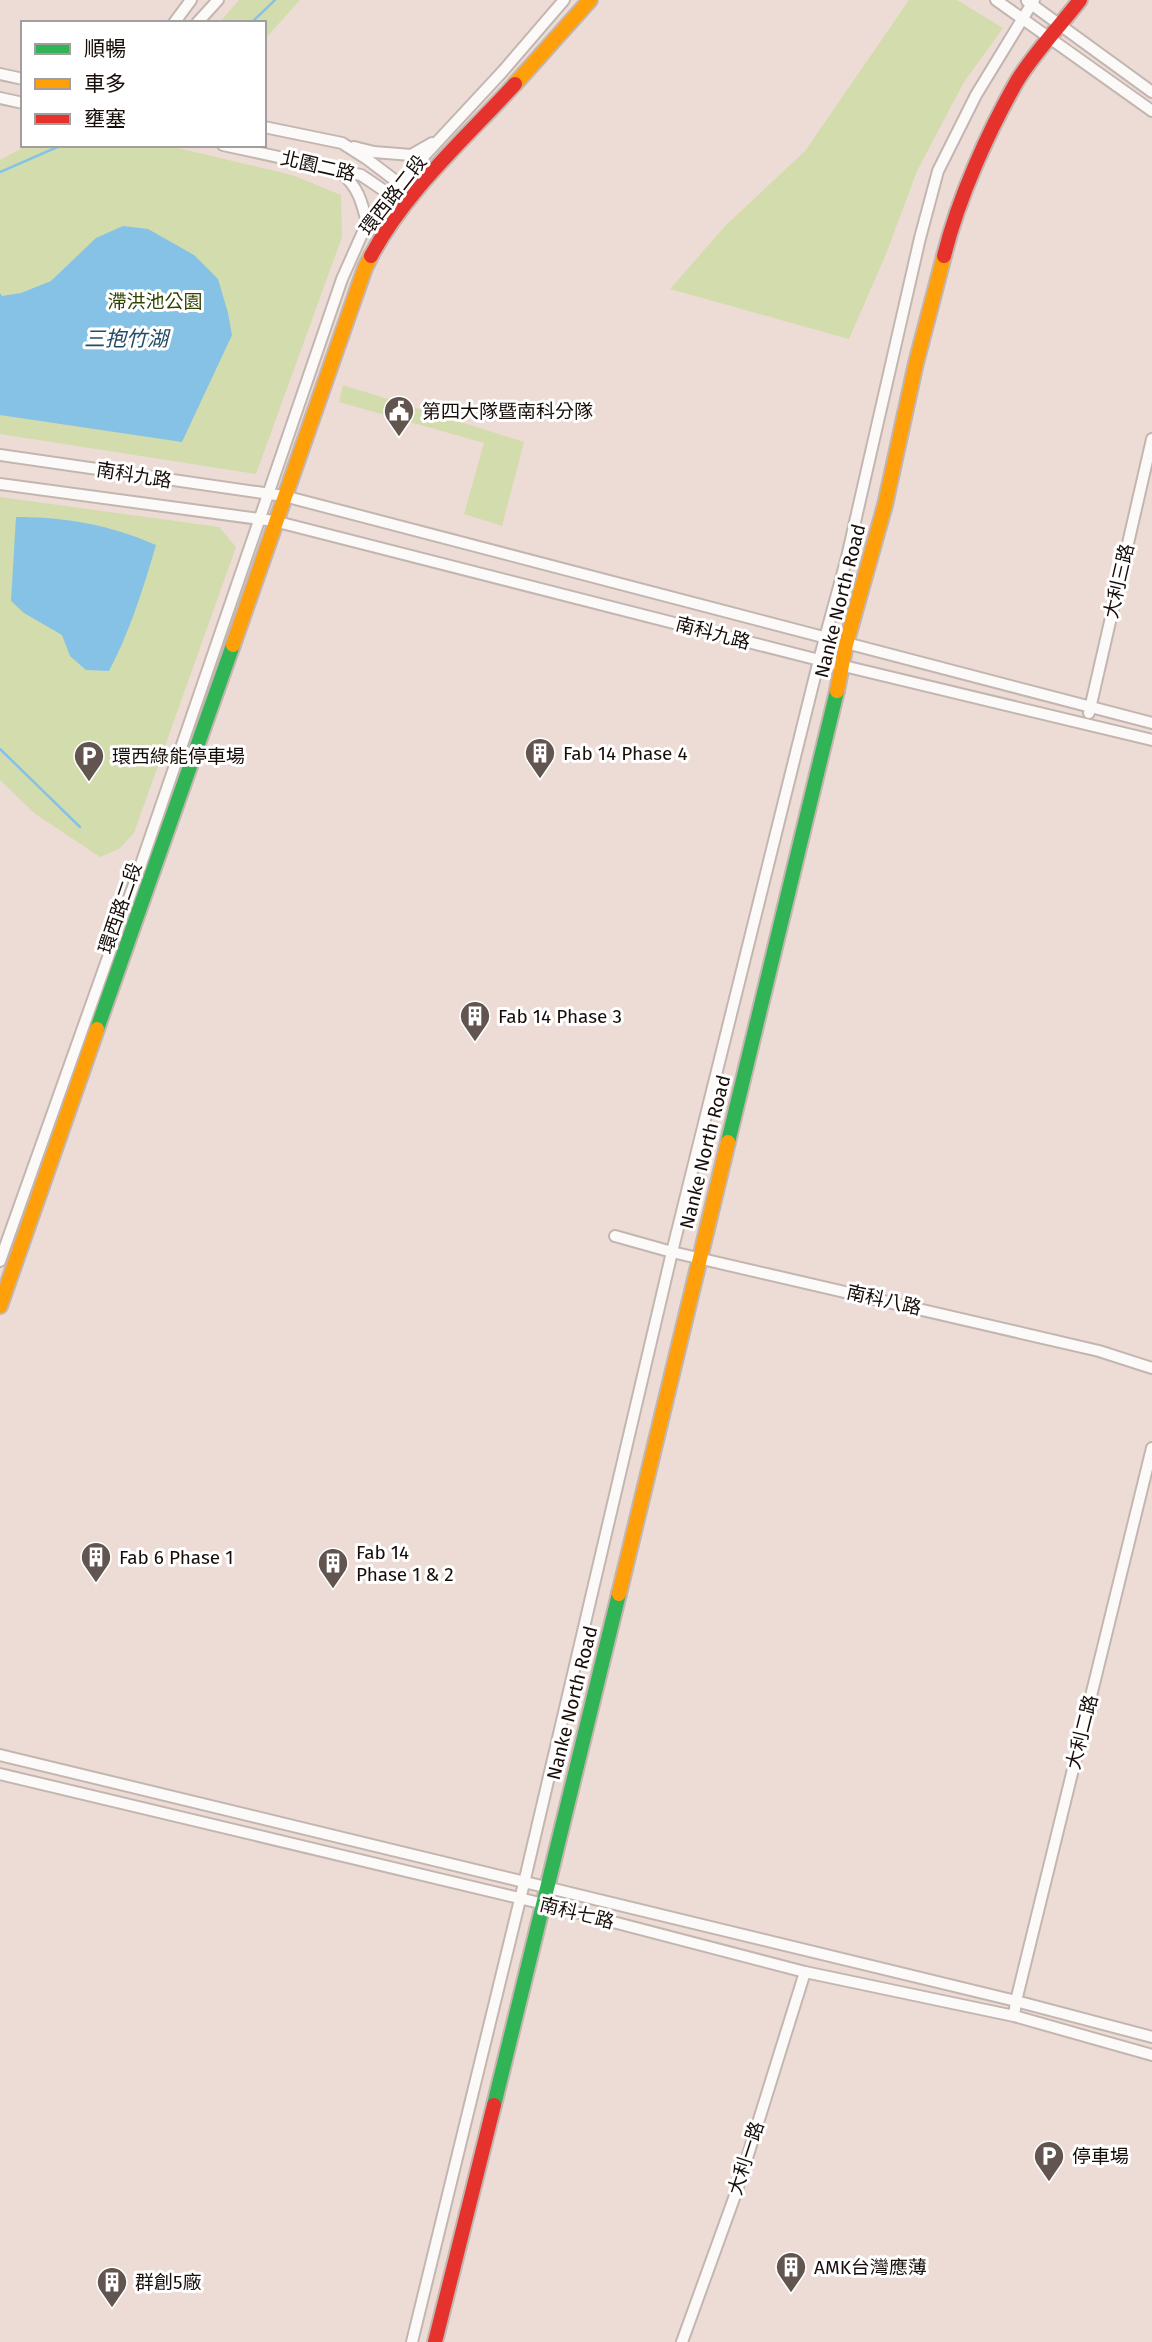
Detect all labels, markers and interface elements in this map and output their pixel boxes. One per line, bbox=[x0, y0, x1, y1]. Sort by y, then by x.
legend bbox=[21, 21, 266, 147]
text: 順暢 bbox=[84, 36, 126, 62]
text: 車多 bbox=[84, 71, 126, 97]
text: 壅塞 bbox=[84, 106, 126, 132]
street label: 北園二路 bbox=[278, 146, 358, 186]
street label: 環西路二段 bbox=[355, 150, 431, 240]
park label: 滯洪池公園 bbox=[107, 290, 203, 313]
water label: 三抱竹湖 bbox=[84, 326, 171, 352]
public building icon: 第四大隊暨南科分隊 bbox=[382, 394, 416, 438]
place label: 第四大隊暨南科分隊 bbox=[422, 400, 593, 423]
street label: 南科九路 bbox=[95, 458, 173, 492]
street label: Nanke North Road bbox=[810, 522, 870, 680]
street label: 大利三路 bbox=[1099, 541, 1139, 621]
street label: 南科九路 bbox=[673, 612, 753, 654]
building icon: Fab 14 Phase 4 bbox=[523, 736, 557, 780]
parking icon: 環西綠能停車場 bbox=[72, 739, 106, 783]
place label: Fab 14 Phase 4 bbox=[563, 742, 688, 765]
place label: 環西綠能停車場 bbox=[112, 745, 245, 768]
street label: 環西路二段 bbox=[94, 859, 146, 957]
building icon: Fab 14 Phase 3 bbox=[458, 999, 492, 1043]
place label: Fab 14 Phase 3 bbox=[498, 1005, 622, 1028]
street label: Nanke North Road bbox=[675, 1073, 735, 1231]
street label: 南科八路 bbox=[844, 1280, 924, 1320]
building icon: Fab 6 Phase 1 bbox=[79, 1540, 113, 1584]
place label: Fab 14 Phase 1 & 2 bbox=[356, 1541, 454, 1586]
place label: Fab 6 Phase 1 bbox=[119, 1546, 233, 1569]
building icon: Fab 14 Phase 1 & 2 bbox=[316, 1546, 350, 1590]
street label: Nanke North Road bbox=[542, 1624, 602, 1782]
street label: 大利二路 bbox=[1062, 1692, 1102, 1772]
street label: 南科七路 bbox=[537, 1893, 617, 1933]
street label: 大利一路 bbox=[723, 2118, 769, 2198]
parking icon: 停車場 bbox=[1032, 2139, 1066, 2183]
place label: 停車場 bbox=[1072, 2145, 1129, 2168]
building icon: AMK台灣應薄 bbox=[774, 2250, 808, 2294]
place label: AMK台灣應薄 bbox=[814, 2256, 927, 2279]
building icon: 群創5廠 bbox=[95, 2265, 129, 2309]
place label: 群創5廠 bbox=[135, 2271, 202, 2294]

